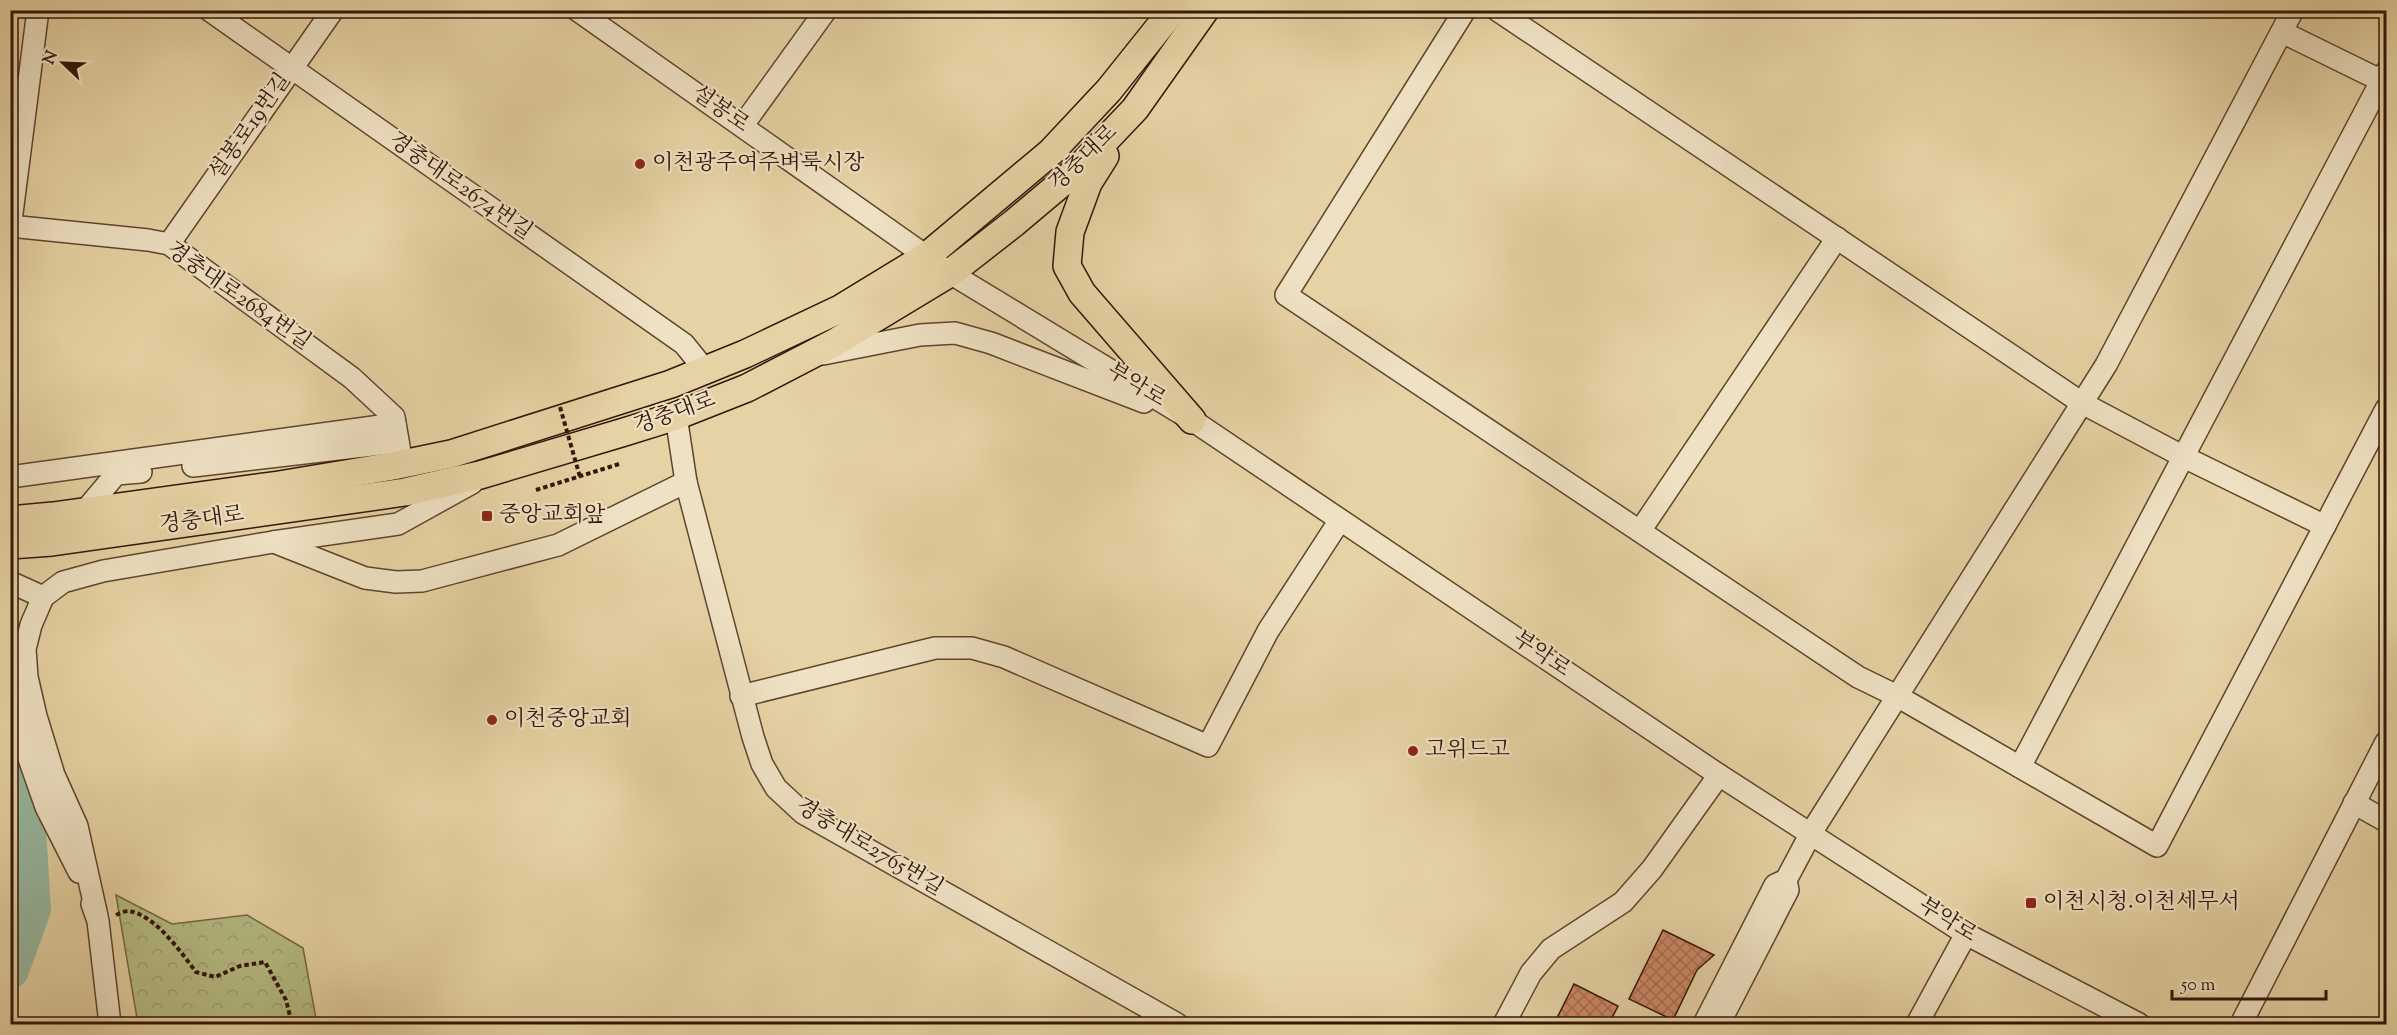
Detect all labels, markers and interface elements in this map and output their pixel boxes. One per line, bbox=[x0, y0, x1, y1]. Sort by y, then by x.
north arrow bbox=[33, 33, 93, 93]
text: N bbox=[38, 48, 65, 68]
street label: 설봉로19번길 bbox=[202, 67, 300, 187]
street label: 설봉로 bbox=[685, 79, 755, 141]
street label: 경충대로 bbox=[1042, 118, 1126, 200]
street label: 경충대로2674번길 bbox=[381, 125, 539, 249]
place label: 이천광주여주벼룩시장 bbox=[652, 148, 865, 180]
marker: 이천광주여주벼룩시장 bbox=[633, 157, 647, 171]
street label: 경충대로2684번길 bbox=[159, 235, 317, 359]
street label: 부악로 bbox=[1100, 356, 1172, 416]
street label: 경충대로 bbox=[630, 384, 720, 444]
street label: 경충대로 bbox=[158, 499, 246, 543]
place label: 중앙교회앞 bbox=[499, 500, 606, 532]
marker: 중앙교회앞 bbox=[480, 509, 494, 523]
street label: 부악로 bbox=[1506, 624, 1576, 686]
place label: 이천중앙교회 bbox=[504, 704, 632, 736]
marker: 이천중앙교회 bbox=[485, 713, 499, 727]
place label: 고위드고 bbox=[1425, 735, 1510, 767]
marker: 고위드고 bbox=[1406, 744, 1420, 758]
street label: 경충대로2765번길 bbox=[789, 791, 949, 905]
place label: 이천시청.이천세무서 bbox=[2043, 887, 2240, 919]
street label: 부악로 bbox=[1911, 891, 1983, 951]
marker: 이천시청.이천세무서 bbox=[2024, 896, 2038, 910]
scale bar bbox=[2172, 963, 2326, 1001]
text: 50 m bbox=[2180, 973, 2216, 999]

